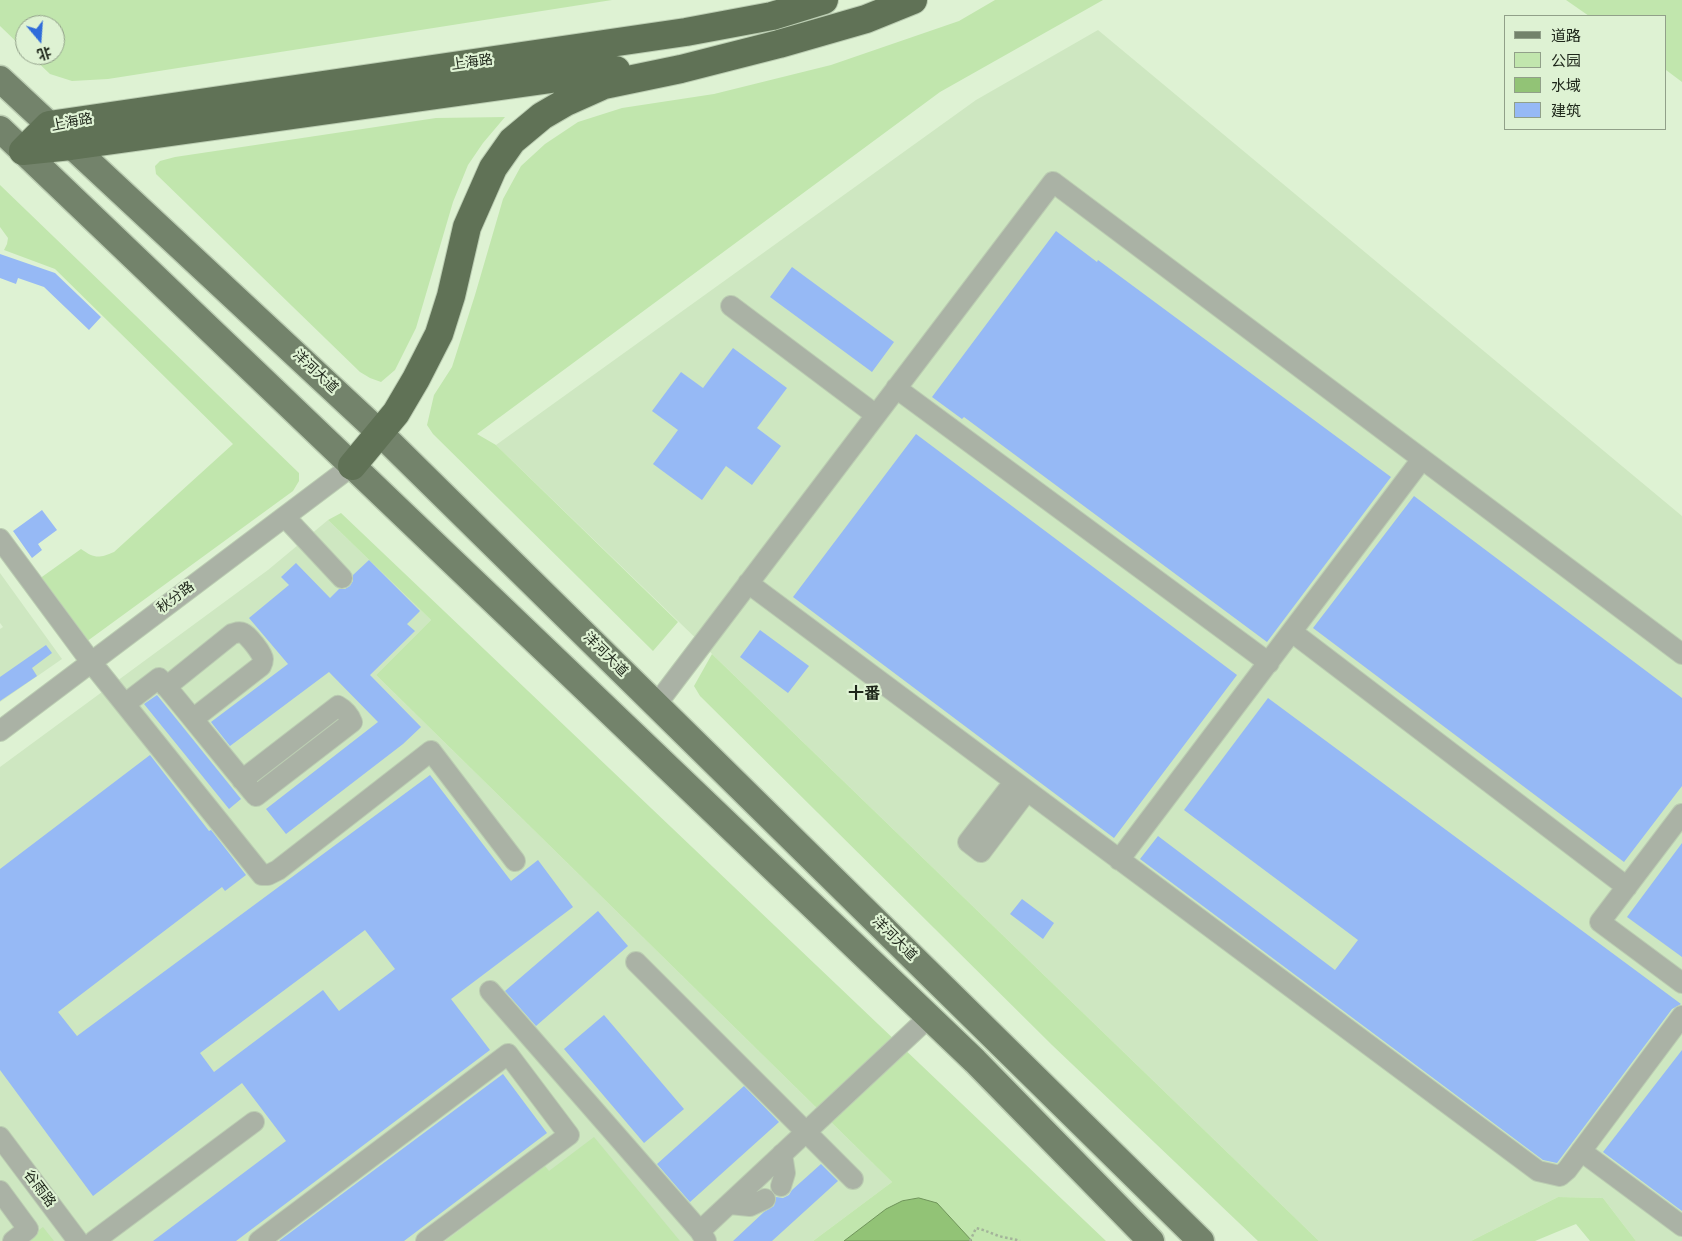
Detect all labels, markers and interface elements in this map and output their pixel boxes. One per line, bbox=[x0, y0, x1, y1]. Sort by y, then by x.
north arrow bbox=[15, 15, 65, 65]
legend bbox=[1504, 15, 1667, 130]
text: 道路 bbox=[1551, 27, 1581, 45]
text: 北 bbox=[35, 44, 53, 63]
street label: 上海路 bbox=[450, 52, 494, 74]
text: 公园 bbox=[1551, 52, 1581, 70]
text: 水域 bbox=[1551, 77, 1581, 95]
text: 建筑 bbox=[1551, 102, 1581, 120]
street label: 上海路 bbox=[50, 111, 94, 135]
street label: 洋河大道 bbox=[289, 347, 341, 397]
street label: 秋分路 bbox=[154, 579, 198, 617]
street label: 洋河大道 bbox=[579, 629, 631, 681]
district label: 十番 bbox=[848, 685, 880, 705]
street label: 洋河大道 bbox=[868, 913, 920, 965]
street label: 谷雨路 bbox=[20, 1167, 58, 1211]

